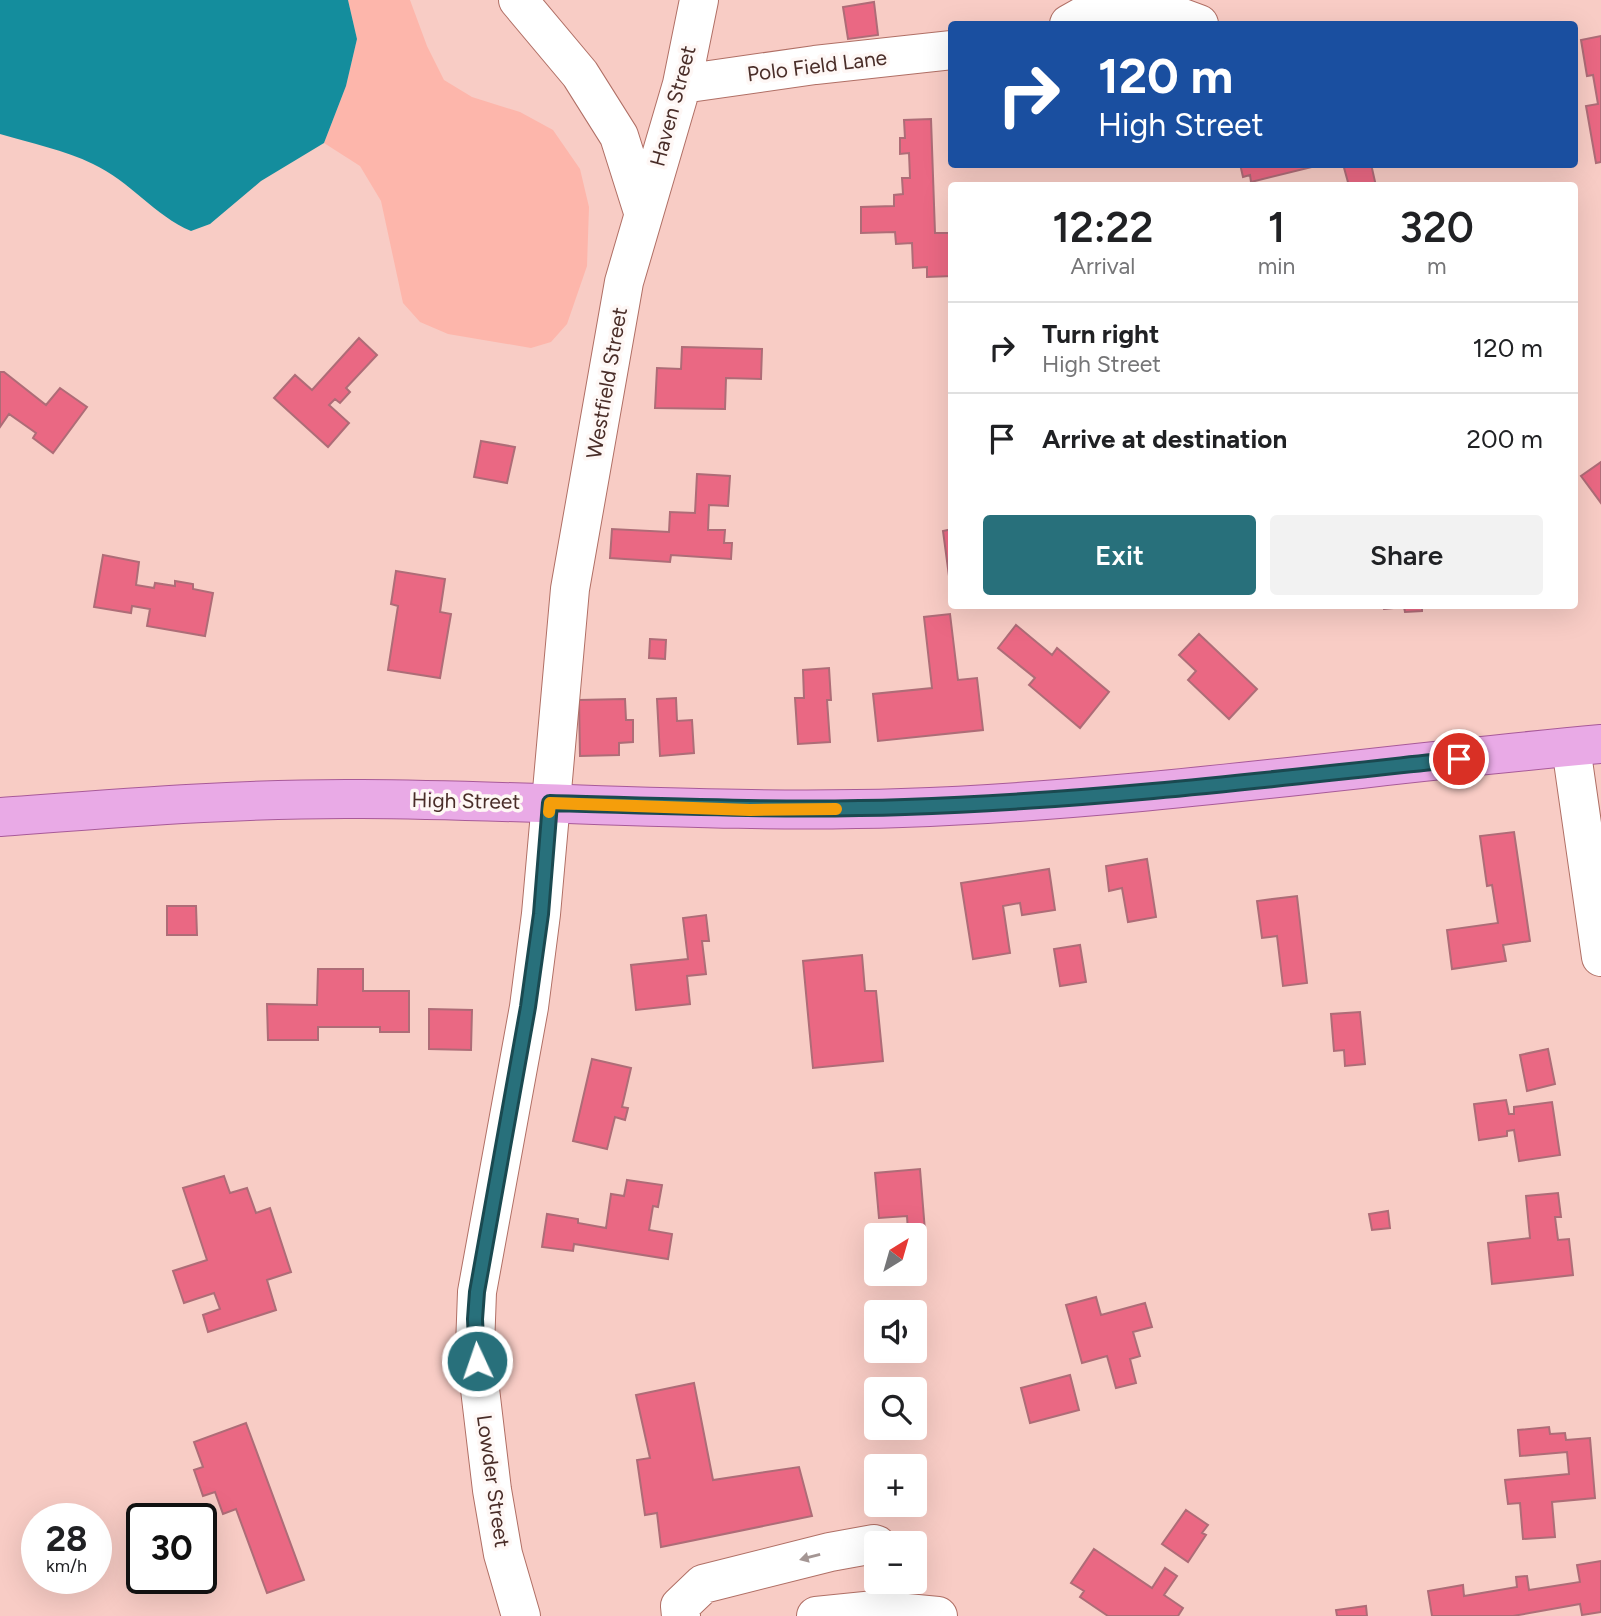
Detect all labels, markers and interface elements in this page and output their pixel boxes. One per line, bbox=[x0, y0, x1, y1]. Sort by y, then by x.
street label: Haven Street bbox=[644, 43, 701, 169]
street label: Polo Field Lane bbox=[746, 45, 888, 86]
text: 120 m bbox=[1098, 46, 1233, 105]
icon: right bbox=[983, 49, 1074, 140]
text: High Street bbox=[1098, 106, 1264, 144]
text: 12:22 bbox=[1052, 202, 1154, 253]
text: 1 bbox=[1268, 202, 1285, 253]
text: 320 bbox=[1400, 202, 1474, 253]
text: Arrival bbox=[1070, 252, 1135, 280]
text: min bbox=[1258, 252, 1295, 280]
text: m bbox=[1427, 252, 1447, 280]
street label: Westfield Street bbox=[581, 305, 632, 461]
text: Turn right bbox=[1042, 318, 1159, 350]
icon: right bbox=[983, 329, 1021, 367]
text: 120 m bbox=[1473, 332, 1543, 364]
text: High Street bbox=[1042, 350, 1161, 378]
icon: arrive bbox=[983, 420, 1021, 458]
text: Arrive at destination bbox=[1042, 423, 1287, 455]
text: 200 m bbox=[1467, 423, 1543, 455]
button: Exit bbox=[983, 515, 1256, 595]
button: Share bbox=[1270, 515, 1543, 595]
pin bbox=[1429, 729, 1489, 789]
icon: arrive bbox=[1440, 740, 1478, 778]
street label: High Street bbox=[411, 787, 521, 814]
north arrow bbox=[864, 1223, 928, 1286]
map controls bbox=[864, 1223, 927, 1594]
button: sound bbox=[864, 1300, 927, 1363]
position arrow bbox=[440, 1324, 514, 1398]
button: search bbox=[864, 1377, 927, 1440]
street label: Lowder Street bbox=[472, 1413, 515, 1549]
button: + bbox=[864, 1454, 927, 1517]
speed limit sign: 30 bbox=[126, 1503, 217, 1594]
text: 28 bbox=[46, 1518, 87, 1560]
button: − bbox=[864, 1531, 927, 1594]
one-way arrow bbox=[799, 1552, 821, 1563]
text: km/h bbox=[46, 1555, 87, 1577]

